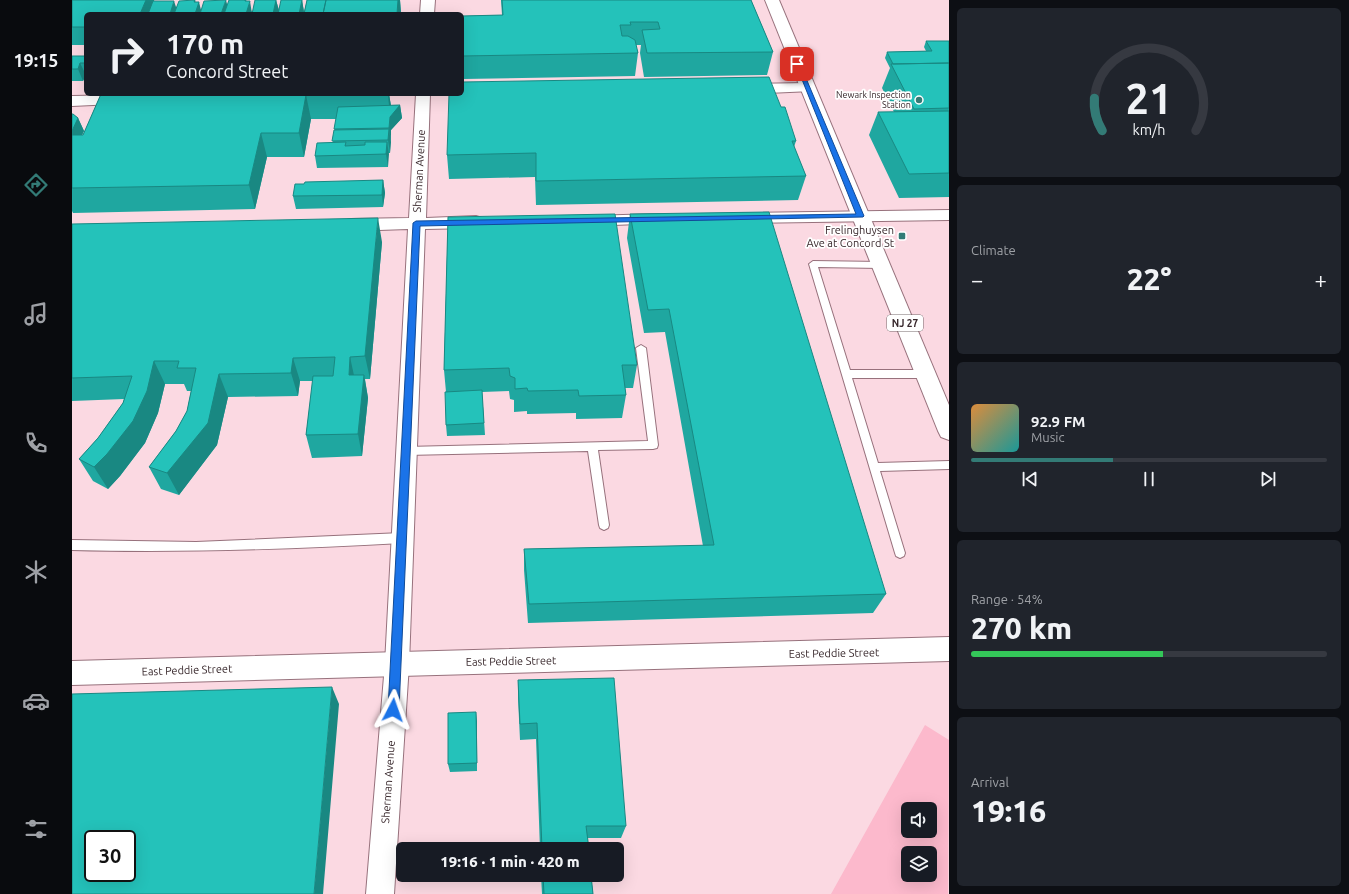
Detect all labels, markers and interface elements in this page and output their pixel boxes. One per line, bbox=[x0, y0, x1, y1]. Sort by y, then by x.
icon: right bbox=[100, 28, 152, 80]
text: 170 m bbox=[166, 28, 244, 59]
pin bbox=[780, 47, 814, 81]
text: 19:15 bbox=[13, 50, 59, 70]
icon: arrive bbox=[786, 53, 808, 75]
text: Concord Street bbox=[166, 61, 288, 81]
text: 21 bbox=[1126, 74, 1172, 121]
place label: Newark Inspection Station bbox=[836, 90, 911, 110]
marker: Newark Inspection Station bbox=[914, 95, 924, 105]
text: km/h bbox=[1133, 121, 1165, 137]
street label: Sherman Avenue bbox=[411, 129, 427, 213]
icon: directions bbox=[22, 171, 50, 199]
place label: Frelinghuysen Ave at Concord St bbox=[806, 224, 895, 249]
marker: Frelinghuysen Ave at Concord St bbox=[897, 231, 907, 241]
text: Climate bbox=[971, 243, 1016, 257]
text: 22° bbox=[1127, 262, 1171, 296]
text: − bbox=[971, 267, 983, 292]
text: + bbox=[1315, 267, 1327, 292]
icon: music bbox=[22, 300, 50, 328]
road number: NJ 27 bbox=[887, 315, 923, 331]
text: 92.9 FM bbox=[1031, 413, 1085, 430]
icon: phone bbox=[22, 429, 50, 457]
text: Music bbox=[1031, 430, 1065, 444]
icon: previous bbox=[1019, 468, 1041, 490]
icon: pause bbox=[1138, 468, 1160, 490]
icon: next bbox=[1257, 468, 1279, 490]
icon: climate bbox=[22, 558, 50, 586]
text: Range · 54% bbox=[971, 592, 1043, 606]
text: 270 km bbox=[971, 611, 1072, 645]
street label: East Peddie Street bbox=[789, 646, 880, 660]
street label: East Peddie Street bbox=[466, 654, 557, 668]
street label: East Peddie Street bbox=[141, 662, 233, 678]
icon: car bbox=[22, 687, 50, 715]
position arrow bbox=[372, 689, 414, 731]
street label: Sherman Avenue bbox=[379, 740, 397, 824]
text: Arrival bbox=[971, 775, 1009, 789]
text: 19:16 bbox=[971, 794, 1046, 828]
map controls bbox=[901, 802, 937, 882]
button: sound bbox=[901, 802, 937, 838]
icon: filters bbox=[22, 815, 50, 843]
speed limit sign: 30 bbox=[84, 830, 136, 882]
button: layers bbox=[901, 846, 937, 882]
text: 19:16 · 1 min · 420 m bbox=[440, 853, 580, 870]

